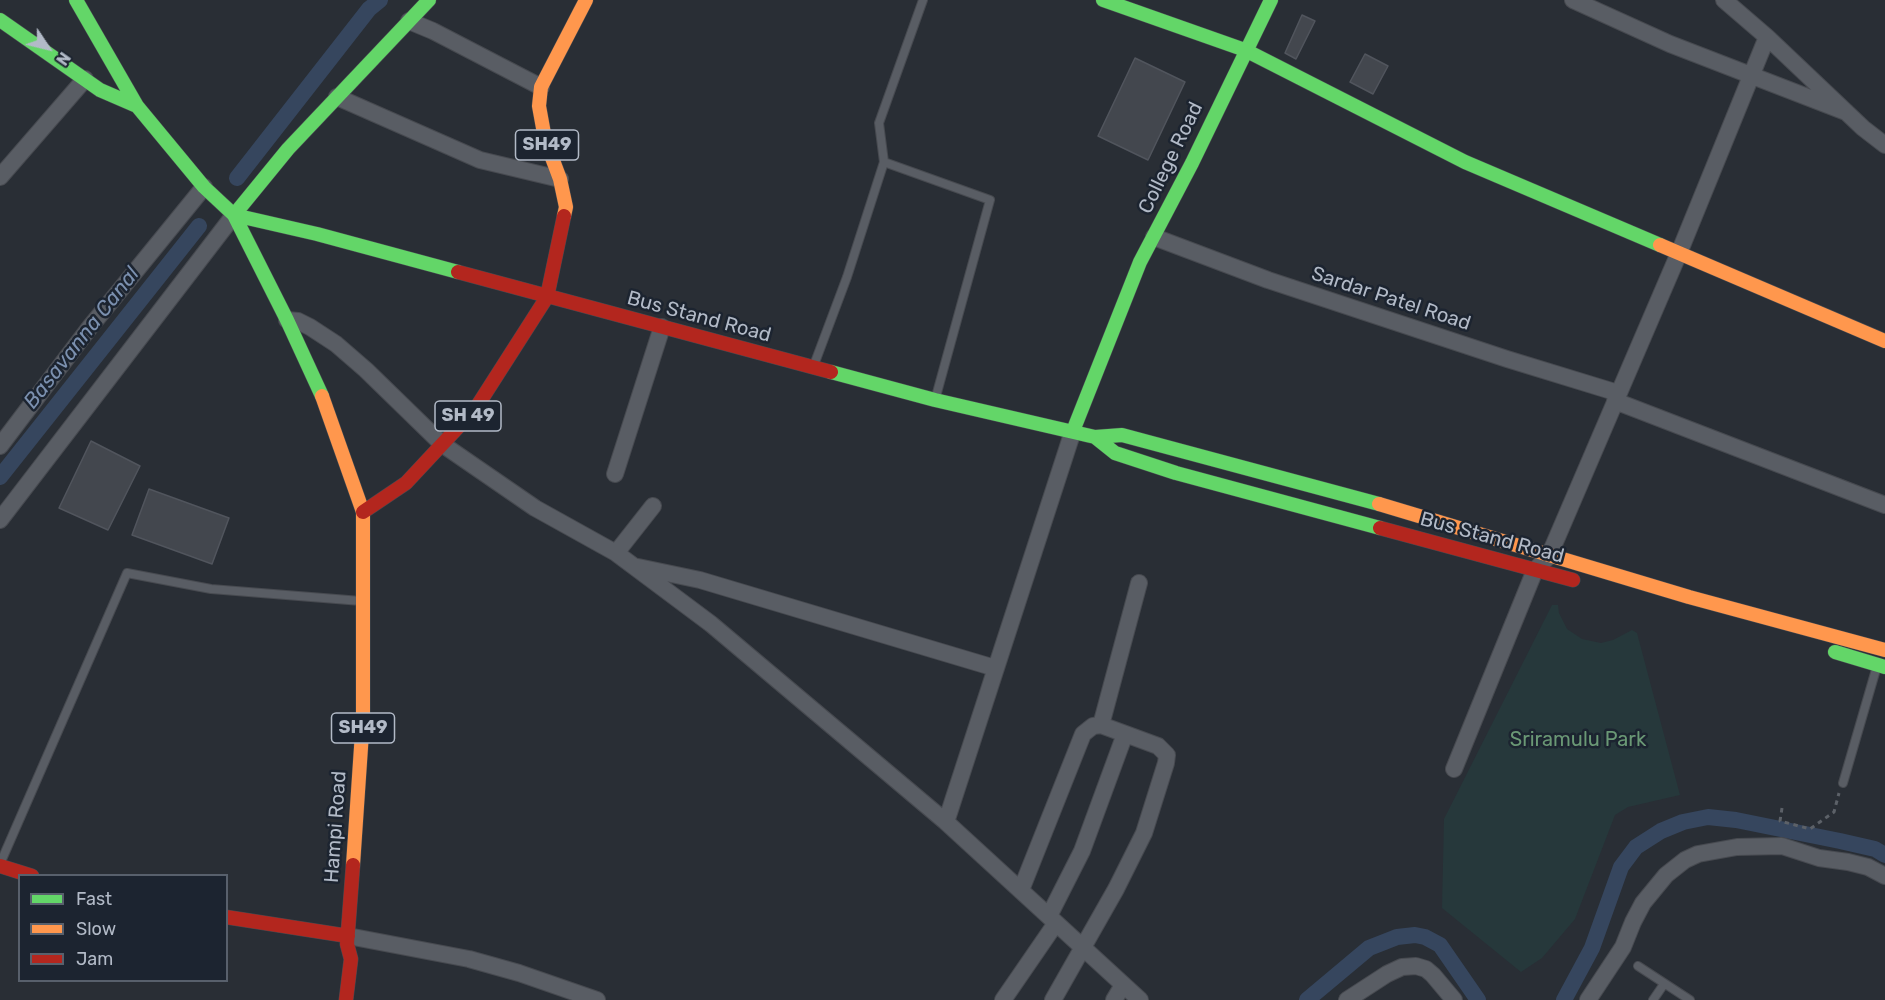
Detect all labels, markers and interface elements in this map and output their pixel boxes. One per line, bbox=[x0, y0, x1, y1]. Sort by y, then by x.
north arrow bbox=[18, 18, 78, 78]
text: N bbox=[52, 48, 74, 69]
street label: College Road bbox=[1134, 98, 1208, 218]
road number: SH49 bbox=[516, 130, 578, 160]
water label: Basavanna Canal bbox=[19, 262, 145, 414]
street label: Sardar Patel Road bbox=[1308, 262, 1474, 336]
street label: Bus Stand Road bbox=[624, 286, 774, 348]
road number: SH 49 bbox=[435, 401, 501, 431]
street label: Bus Stand Road bbox=[1417, 507, 1567, 569]
road number: SH49 bbox=[332, 713, 394, 743]
park label: Sriramulu Park bbox=[1510, 728, 1646, 752]
street label: Hampi Road bbox=[320, 770, 352, 884]
legend bbox=[18, 874, 228, 982]
text: Fast bbox=[76, 888, 112, 910]
text: Slow bbox=[76, 918, 116, 940]
text: Jam bbox=[76, 948, 113, 970]

